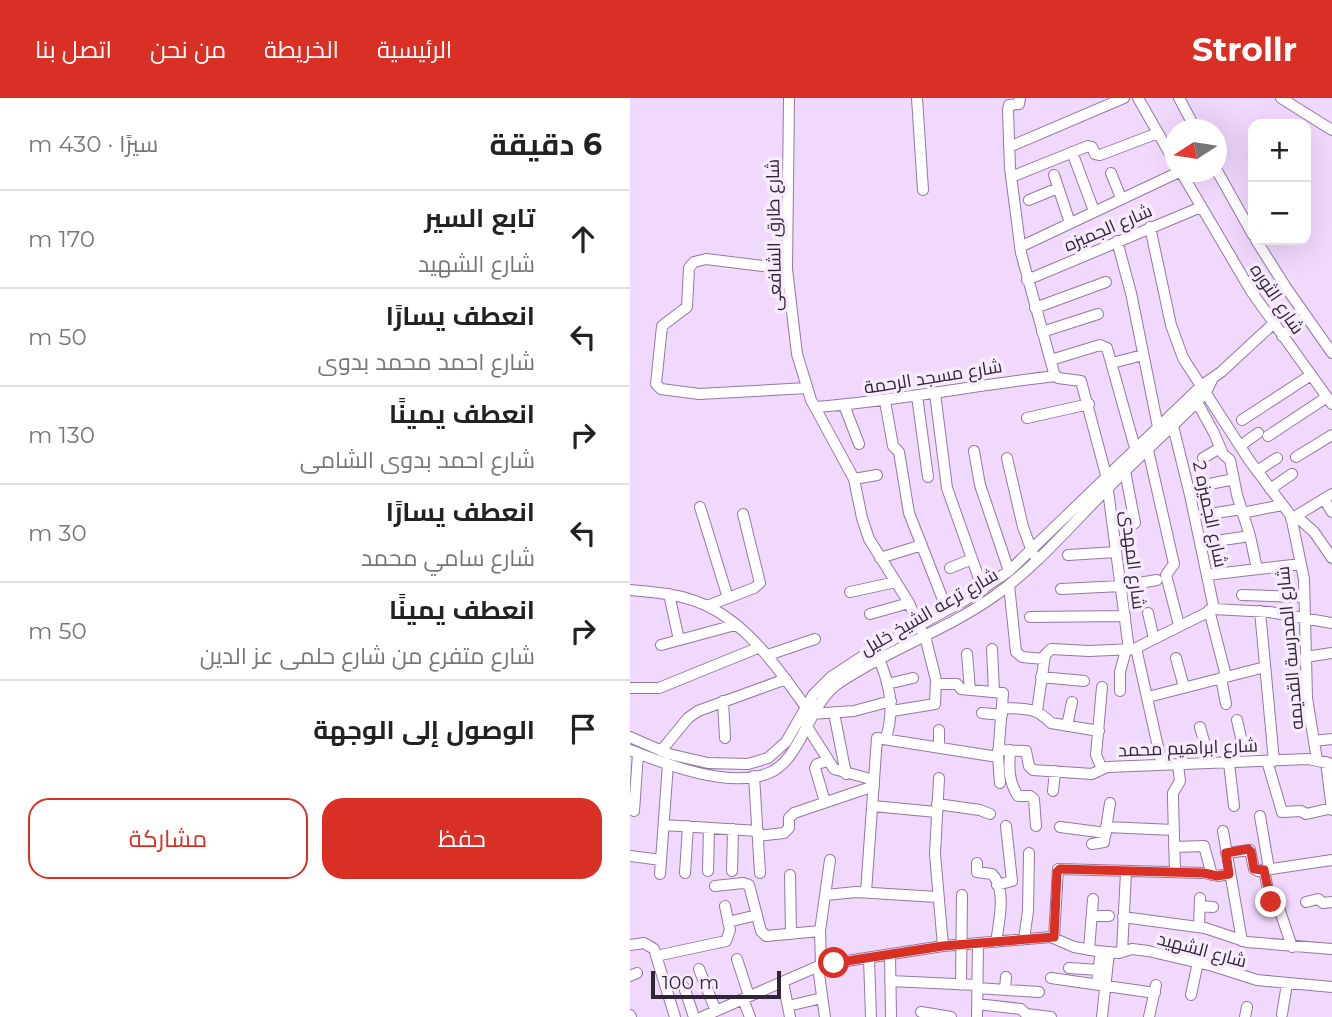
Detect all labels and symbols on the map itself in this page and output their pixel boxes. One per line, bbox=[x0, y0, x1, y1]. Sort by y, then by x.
north arrow bbox=[1164, 119, 1227, 182]
street label: شارع طارق الشافعى bbox=[762, 159, 787, 311]
street label: شارع الجميزه bbox=[1061, 200, 1156, 257]
street label: شارع الثوره bbox=[1245, 260, 1309, 339]
street label: شارع مسجد الرحمة bbox=[862, 355, 1004, 400]
street label: شارع الجميزه 2 bbox=[1187, 459, 1232, 570]
street label: شارع المهدى bbox=[1115, 509, 1150, 611]
street label: شارع ترعه الشيخ خليل bbox=[856, 564, 1002, 661]
street label: شارع المدرسة القديمه bbox=[1272, 565, 1309, 731]
street label: شارع ابراهيم محمد bbox=[1118, 735, 1258, 762]
route end bbox=[1255, 886, 1286, 917]
street label: شارع الشهيد bbox=[1155, 928, 1249, 973]
route start bbox=[818, 947, 849, 978]
scale bar bbox=[651, 968, 780, 1000]

